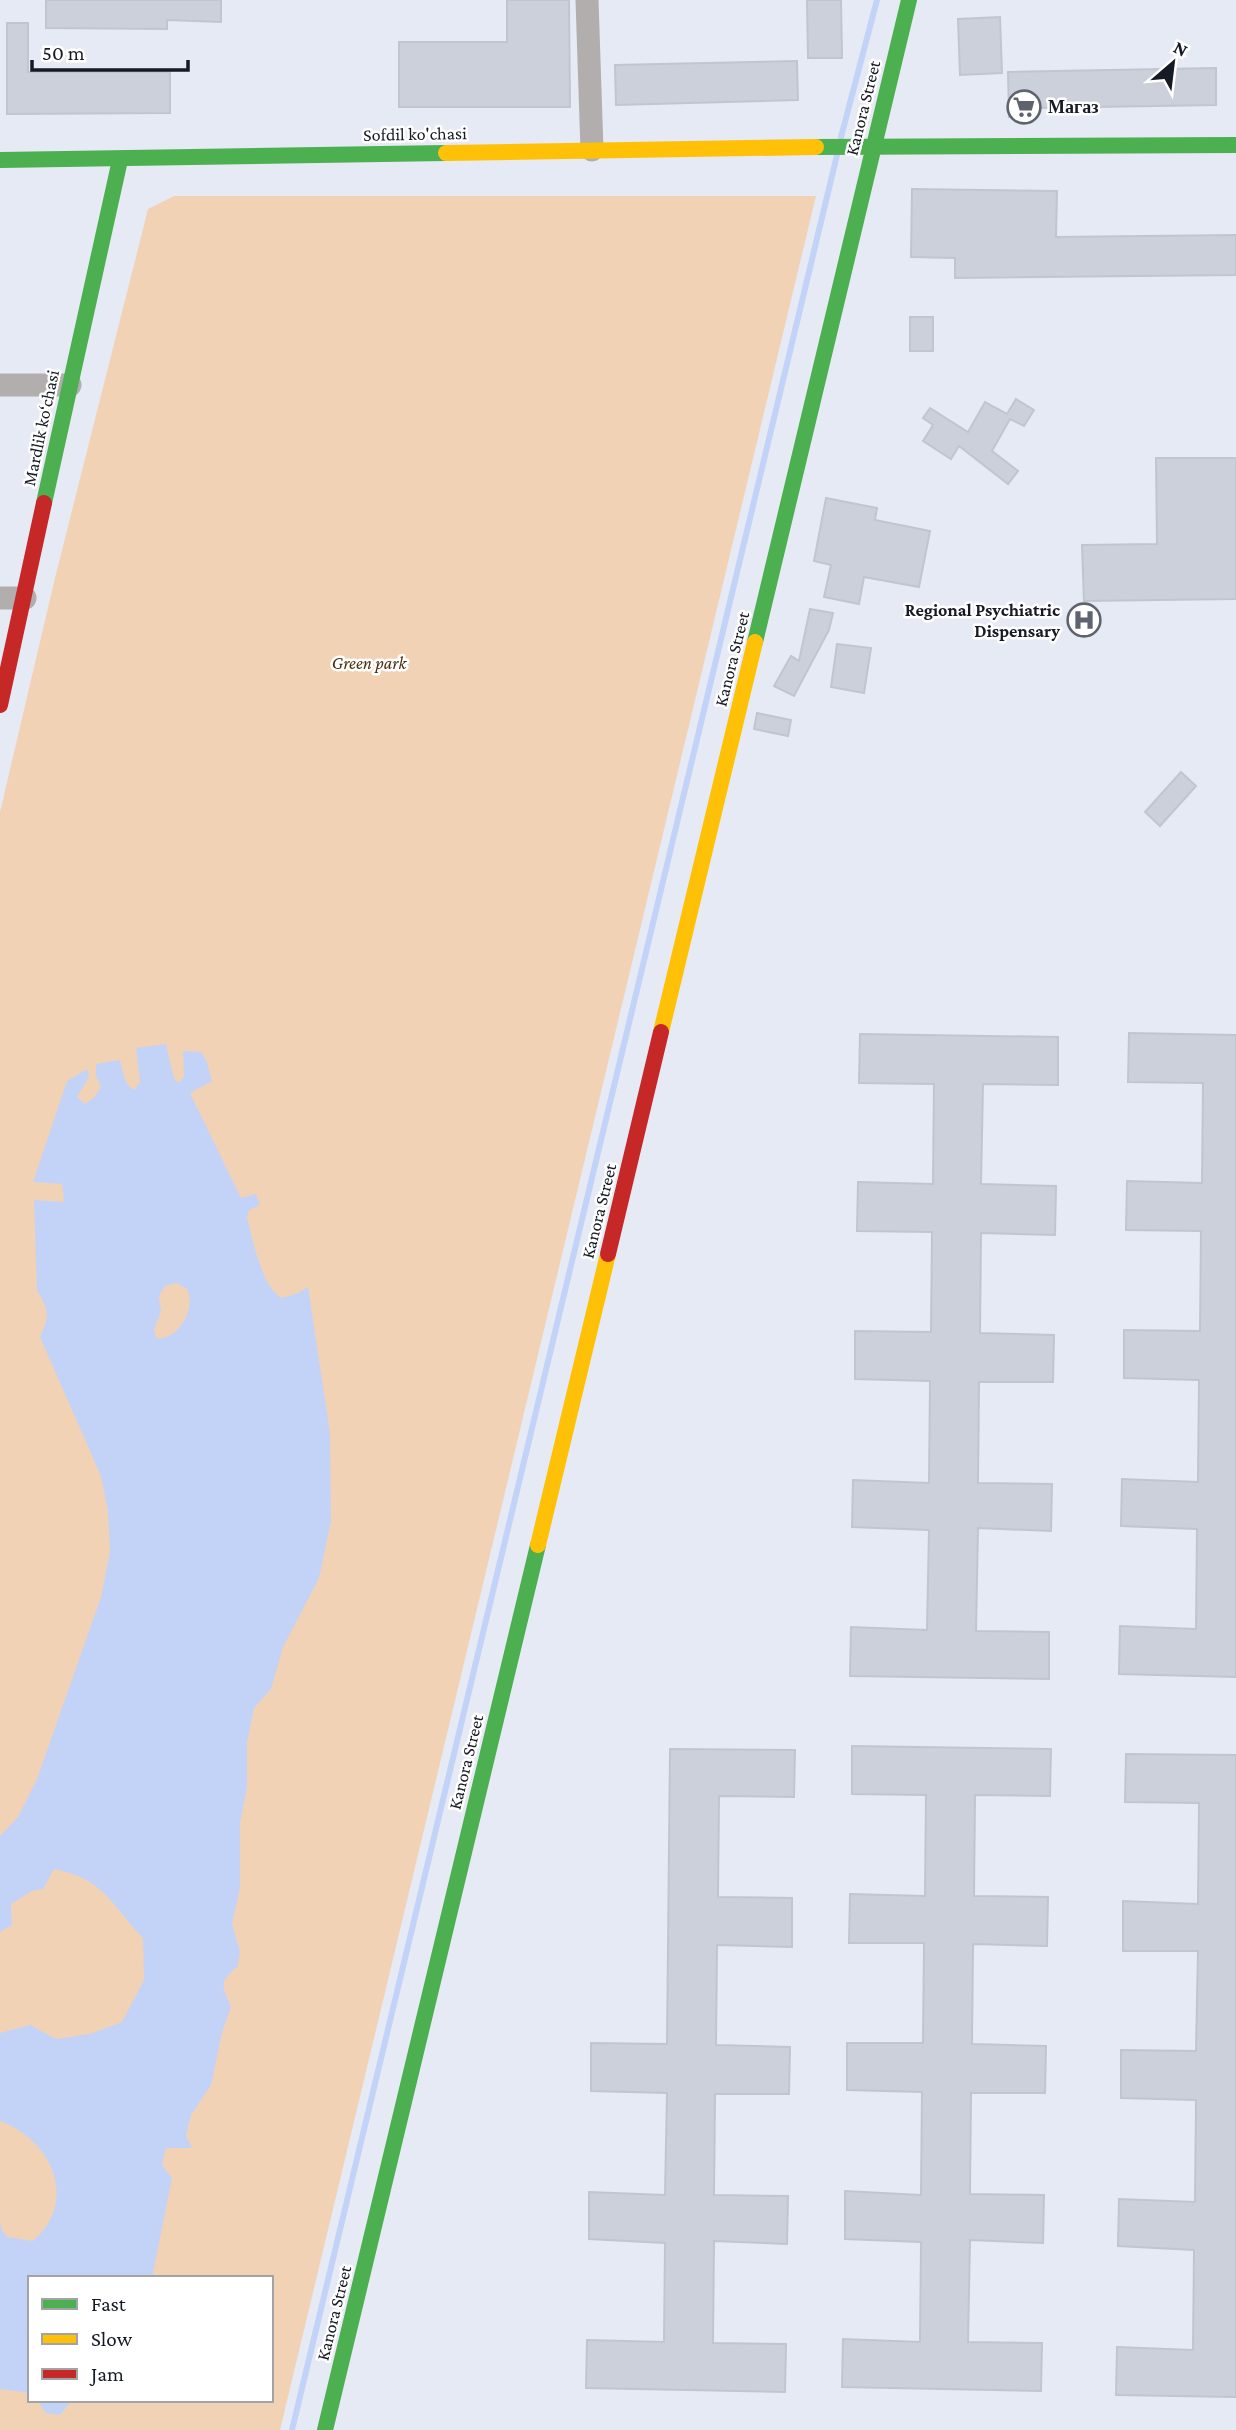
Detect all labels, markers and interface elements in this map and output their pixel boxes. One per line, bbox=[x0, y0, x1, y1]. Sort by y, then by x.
scale bar bbox=[32, 28, 187, 72]
north arrow bbox=[1138, 28, 1208, 98]
text: N bbox=[1170, 36, 1191, 61]
text: 50 m bbox=[42, 41, 85, 65]
street label: Kanora Street bbox=[842, 58, 885, 157]
supermarket icon: Магаз bbox=[1005, 88, 1043, 126]
place label: Магаз bbox=[1048, 97, 1098, 117]
street label: Sofdil ko'chasi bbox=[363, 123, 467, 145]
street label: Mardlik ko‘chasi bbox=[19, 368, 63, 488]
place label: Regional Psychiatric Dispensary bbox=[905, 600, 1060, 641]
hospital icon: Regional Psychiatric Dispensary bbox=[1065, 601, 1103, 639]
street label: Kanora Street bbox=[711, 609, 754, 708]
park label: Green park bbox=[332, 653, 407, 673]
street label: Kanora Street bbox=[578, 1161, 621, 1260]
street label: Kanora Street bbox=[445, 1712, 488, 1811]
street label: Kanora Street bbox=[313, 2263, 356, 2362]
legend bbox=[28, 2276, 273, 2402]
text: Fast bbox=[91, 2292, 127, 2316]
text: Slow bbox=[91, 2327, 133, 2351]
text: Jam bbox=[89, 2362, 124, 2386]

